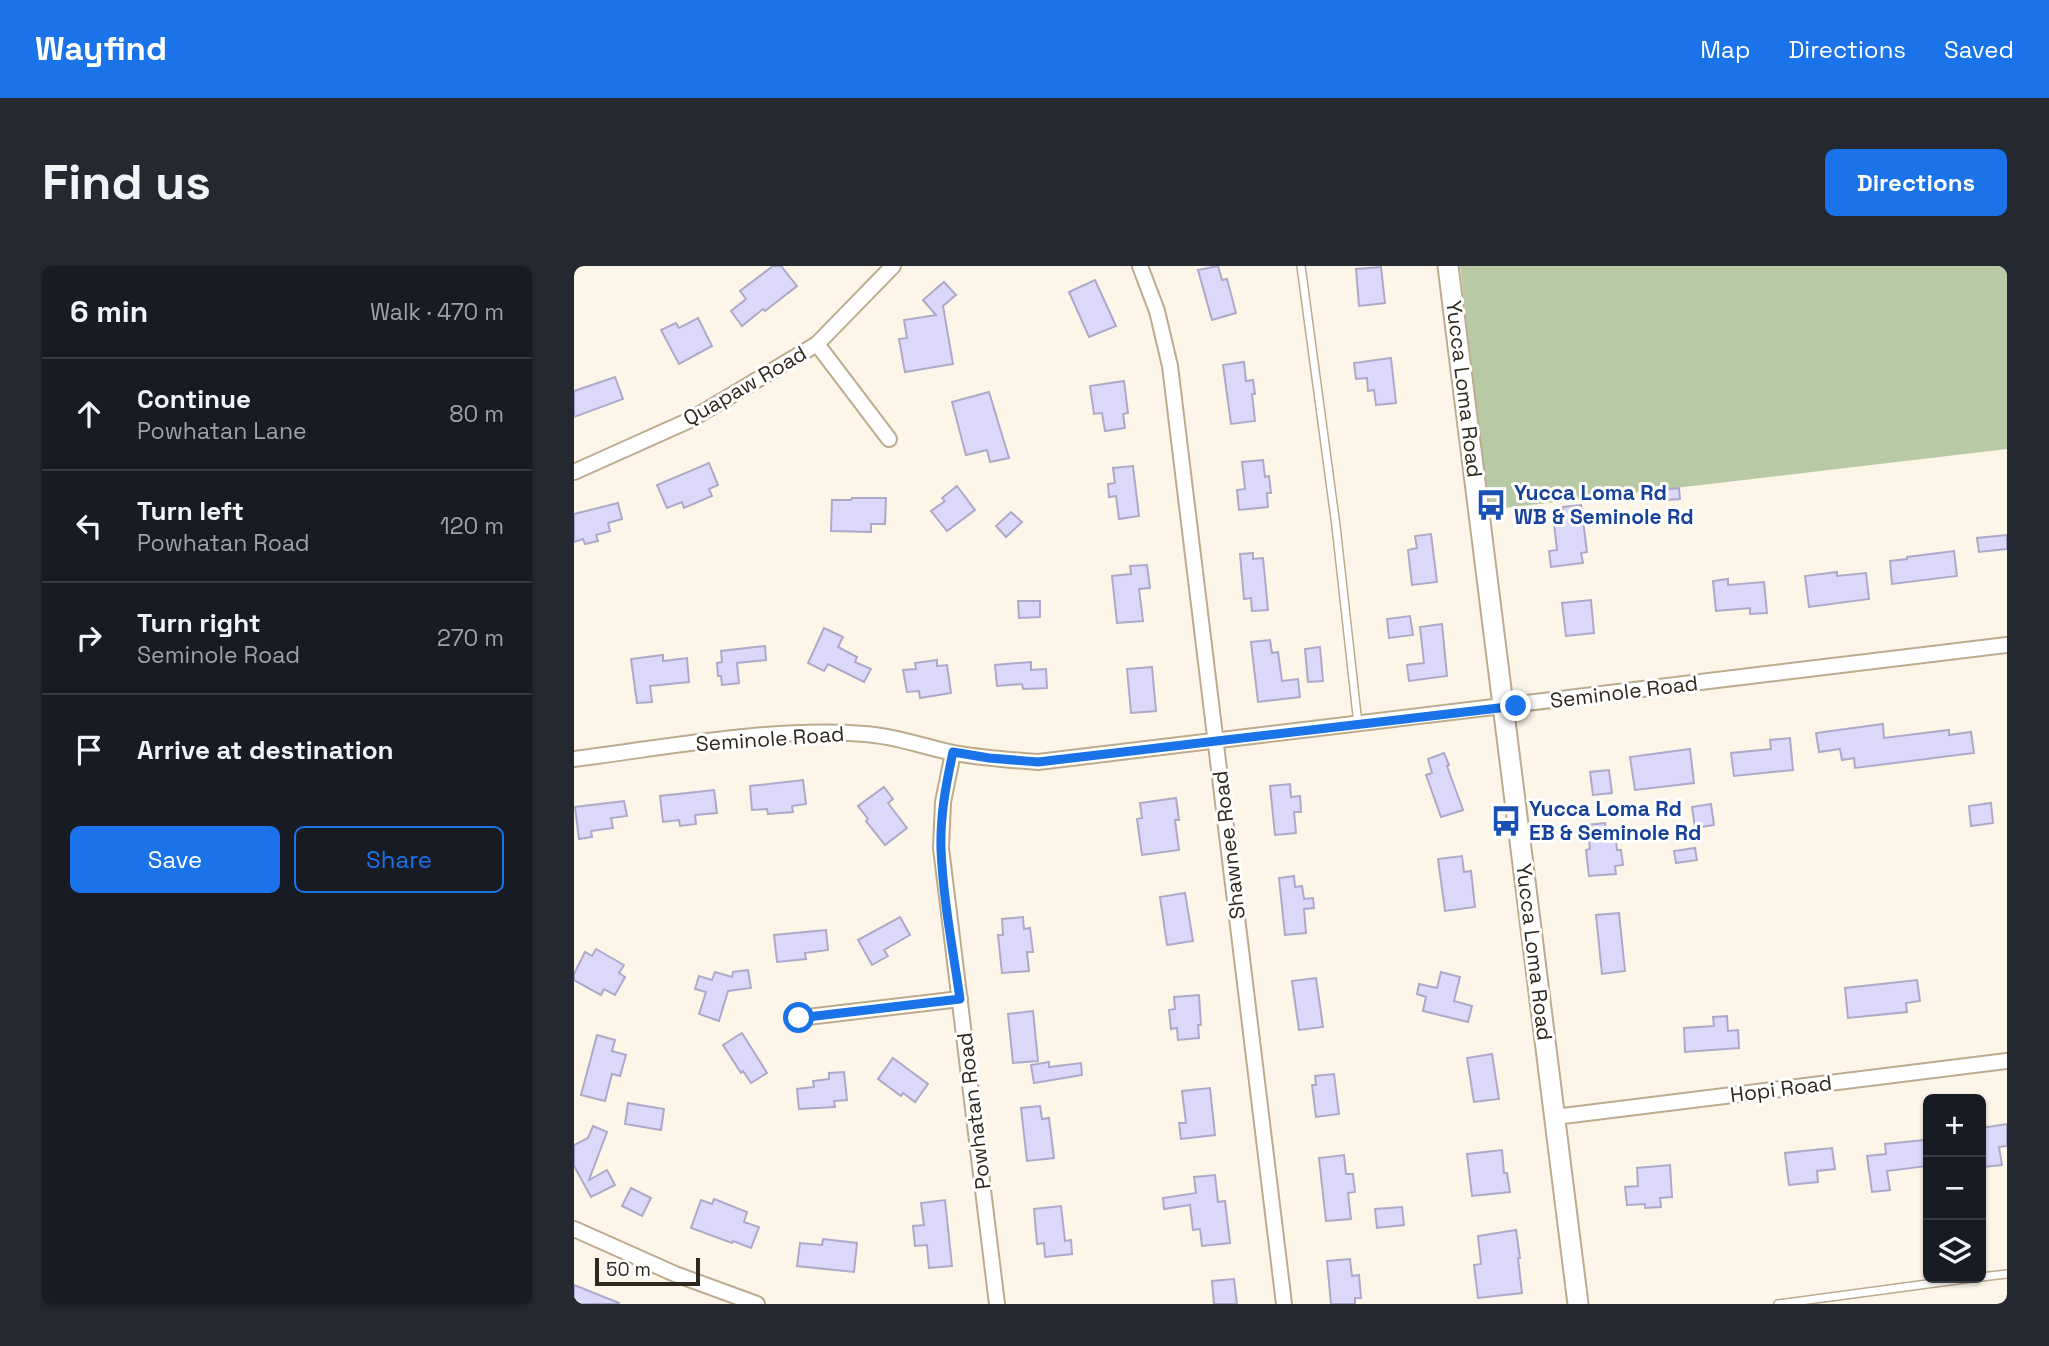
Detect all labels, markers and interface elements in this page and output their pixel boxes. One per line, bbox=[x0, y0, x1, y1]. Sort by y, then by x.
text: Wayfind bbox=[35, 28, 167, 70]
text: Map bbox=[1700, 34, 1750, 65]
text: Directions bbox=[1788, 34, 1906, 65]
text: Saved bbox=[1944, 34, 2014, 65]
button: Directions bbox=[1825, 149, 2007, 216]
text: Find us bbox=[42, 151, 211, 213]
text: 6 min bbox=[70, 292, 148, 331]
text: Walk · 470 m bbox=[370, 297, 504, 327]
street label: Yucca Loma Road bbox=[1440, 299, 1489, 479]
street label: Quapaw Road bbox=[678, 339, 811, 432]
text: Continue bbox=[137, 382, 251, 416]
icon: ahead bbox=[70, 395, 108, 433]
text: 80 m bbox=[449, 399, 504, 429]
text: Powhatan Lane bbox=[137, 416, 307, 446]
place label: Yucca Loma Rd WB & Seminole Rd bbox=[1514, 479, 1694, 530]
bus stop icon: Yucca Loma Rd WB & Seminole Rd bbox=[1474, 488, 1508, 522]
text: Turn left bbox=[137, 494, 244, 528]
icon: left bbox=[70, 507, 108, 545]
text: 120 m bbox=[440, 511, 504, 541]
text: Powhatan Road bbox=[137, 528, 310, 558]
text: Turn right bbox=[137, 606, 261, 640]
icon: right bbox=[70, 619, 108, 657]
text: 270 m bbox=[437, 623, 504, 653]
text: Seminole Road bbox=[137, 640, 300, 670]
street label: Seminole Road bbox=[1548, 669, 1699, 714]
route end bbox=[1500, 690, 1531, 721]
street label: Seminole Road bbox=[695, 720, 845, 757]
icon: arrive bbox=[70, 731, 108, 769]
text: Arrive at destination bbox=[137, 733, 394, 767]
street label: Shawnee Road bbox=[1206, 769, 1251, 921]
place label: Yucca Loma Rd EB & Seminole Rd bbox=[1529, 795, 1702, 846]
bus stop icon: Yucca Loma Rd EB & Seminole Rd bbox=[1489, 804, 1523, 838]
button: Save bbox=[70, 826, 280, 893]
button: Share bbox=[294, 826, 504, 893]
street label: Yucca Loma Road bbox=[1510, 862, 1559, 1042]
route start bbox=[783, 1002, 814, 1033]
street label: Powhatan Road bbox=[950, 1031, 997, 1191]
street label: Hopi Road bbox=[1728, 1069, 1833, 1108]
map controls bbox=[1923, 1094, 1986, 1283]
button: + bbox=[1923, 1094, 1986, 1157]
button: − bbox=[1923, 1157, 1986, 1220]
button: layers bbox=[1923, 1220, 1986, 1283]
scale bar bbox=[595, 1255, 700, 1287]
text: 50 m bbox=[606, 1257, 651, 1282]

